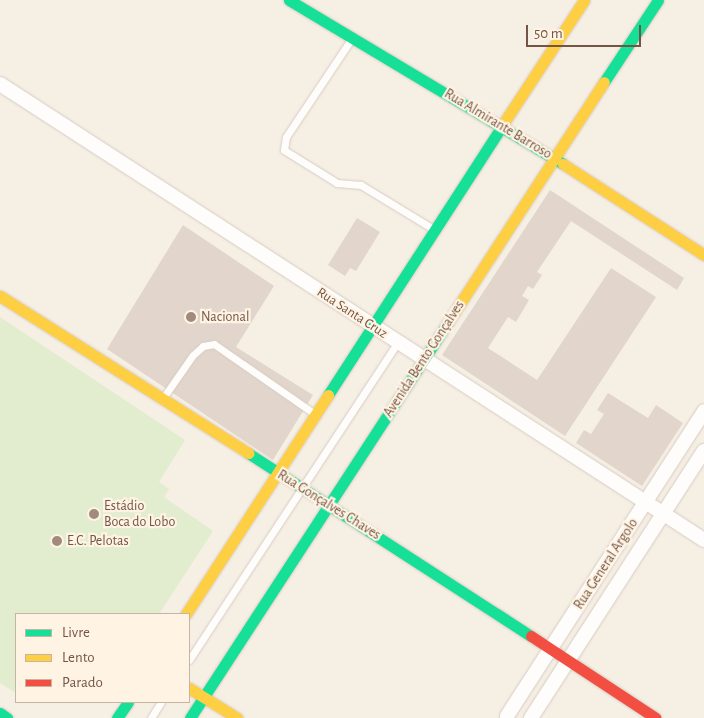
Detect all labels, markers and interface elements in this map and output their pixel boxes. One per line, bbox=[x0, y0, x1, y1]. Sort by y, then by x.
scale bar bbox=[529, 15, 644, 47]
text: 50 m bbox=[534, 26, 563, 41]
street label: Rua Almirante Barroso bbox=[441, 85, 555, 163]
street label: Rua Santa Cruz bbox=[313, 284, 391, 342]
street label: Avenida Bento Gonçalves bbox=[380, 297, 468, 421]
place label: Nacional bbox=[201, 309, 249, 325]
marker: Nacional bbox=[185, 311, 197, 323]
street label: Rua Gonçalves Chaves bbox=[274, 466, 384, 544]
place label: Estádio Boca do Lobo bbox=[104, 498, 175, 530]
marker: Estádio Boca do Lobo bbox=[88, 508, 100, 520]
street label: Rua General Argolo bbox=[570, 515, 642, 613]
place label: E.C. Pelotas bbox=[67, 533, 129, 549]
marker: E.C. Pelotas bbox=[51, 535, 63, 547]
legend bbox=[15, 613, 190, 703]
text: Livre bbox=[62, 625, 90, 640]
text: Lento bbox=[62, 650, 95, 665]
text: Parado bbox=[62, 675, 103, 690]

